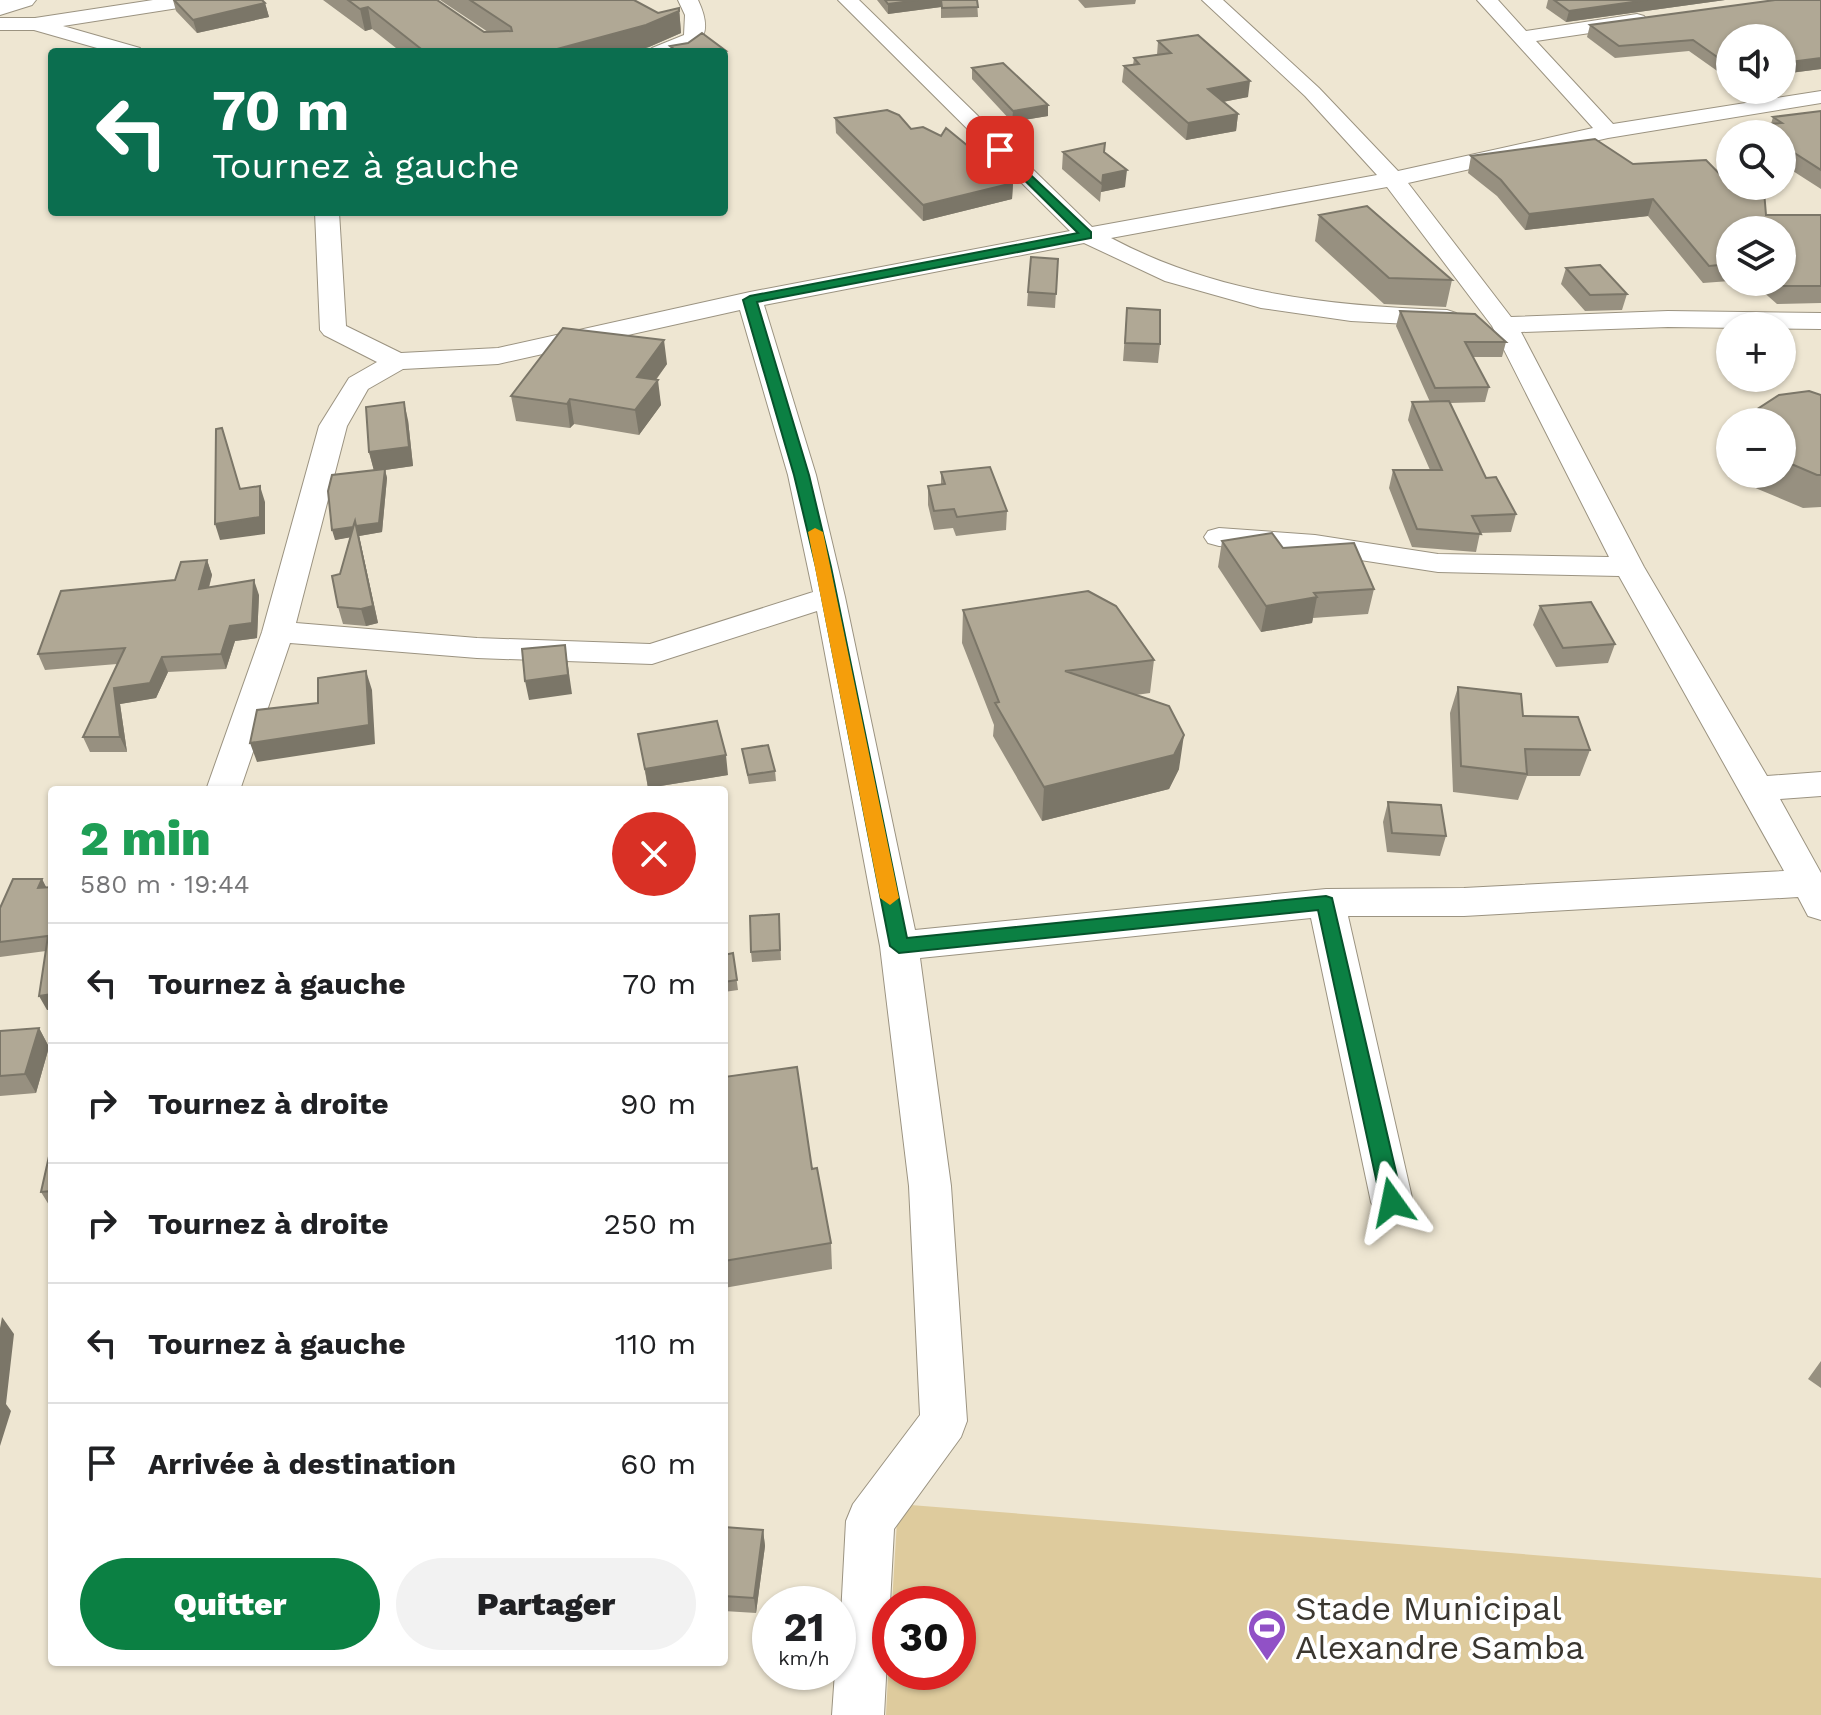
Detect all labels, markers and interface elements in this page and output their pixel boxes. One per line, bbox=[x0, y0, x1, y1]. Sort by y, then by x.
map controls bbox=[1716, 24, 1796, 488]
button: sound bbox=[1716, 24, 1796, 104]
text: 70 m bbox=[212, 78, 349, 144]
icon: left bbox=[80, 80, 184, 184]
pin bbox=[966, 116, 1034, 184]
button: search bbox=[1716, 120, 1796, 200]
icon: arrive bbox=[978, 128, 1022, 172]
text: Tournez à gauche bbox=[212, 145, 520, 187]
button: layers bbox=[1716, 216, 1796, 296]
button: + bbox=[1716, 312, 1796, 392]
button: − bbox=[1716, 408, 1796, 488]
text: 2 min bbox=[80, 810, 211, 867]
button: close bbox=[612, 812, 696, 896]
text: 580 m · 19:44 bbox=[80, 869, 250, 899]
icon: left bbox=[80, 961, 124, 1005]
text: Tournez à gauche bbox=[148, 966, 406, 1001]
text: 70 m bbox=[622, 966, 696, 1001]
icon: right bbox=[80, 1081, 124, 1125]
text: Tournez à droite bbox=[148, 1086, 389, 1121]
text: 90 m bbox=[620, 1086, 696, 1121]
position arrow bbox=[1350, 1160, 1434, 1244]
icon: right bbox=[80, 1201, 124, 1245]
text: Tournez à droite bbox=[148, 1206, 389, 1241]
text: 250 m bbox=[604, 1206, 696, 1241]
icon: left bbox=[80, 1321, 124, 1365]
text: Tournez à gauche bbox=[148, 1326, 406, 1361]
text: 110 m bbox=[615, 1326, 696, 1361]
icon: arrive bbox=[80, 1441, 124, 1485]
text: Arrivée à destination bbox=[148, 1446, 456, 1481]
text: 60 m bbox=[620, 1446, 696, 1481]
button: Quitter bbox=[80, 1558, 380, 1650]
button: Partager bbox=[396, 1558, 696, 1650]
speed limit sign: 30 bbox=[872, 1586, 976, 1690]
place label: Stade Municipal Alexandre Samba bbox=[1295, 1588, 1584, 1667]
text: 21 bbox=[783, 1604, 825, 1651]
sports icon: Stade Municipal Alexandre Samba bbox=[1246, 1607, 1288, 1662]
text: km/h bbox=[778, 1646, 830, 1670]

